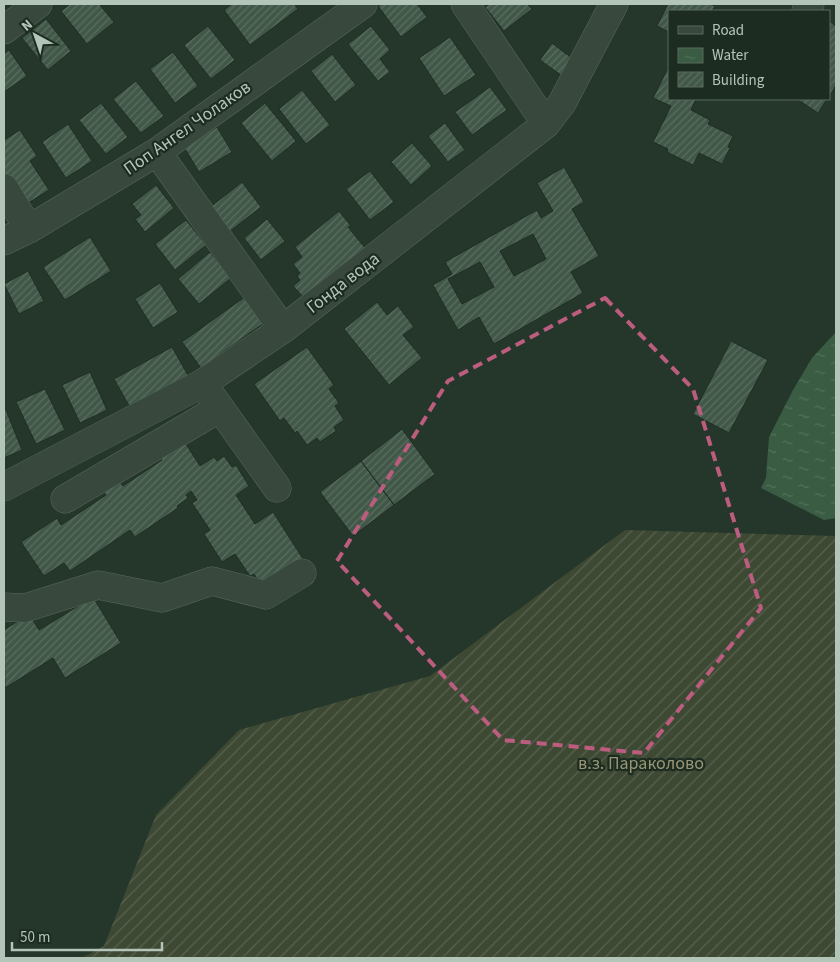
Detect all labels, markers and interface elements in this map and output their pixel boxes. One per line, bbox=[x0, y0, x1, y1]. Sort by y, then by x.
north arrow bbox=[10, 10, 60, 60]
legend bbox=[668, 10, 830, 100]
text: N bbox=[17, 15, 37, 36]
text: Road bbox=[712, 20, 744, 41]
text: Water bbox=[712, 45, 749, 66]
text: Building bbox=[712, 70, 765, 91]
street label: Поп Ангел Чолаков bbox=[118, 75, 256, 181]
street label: Гонда вода bbox=[301, 246, 385, 320]
park label: в.з. Параколово bbox=[578, 751, 704, 776]
scale bar bbox=[12, 920, 162, 952]
text: 50 m bbox=[20, 927, 50, 948]

